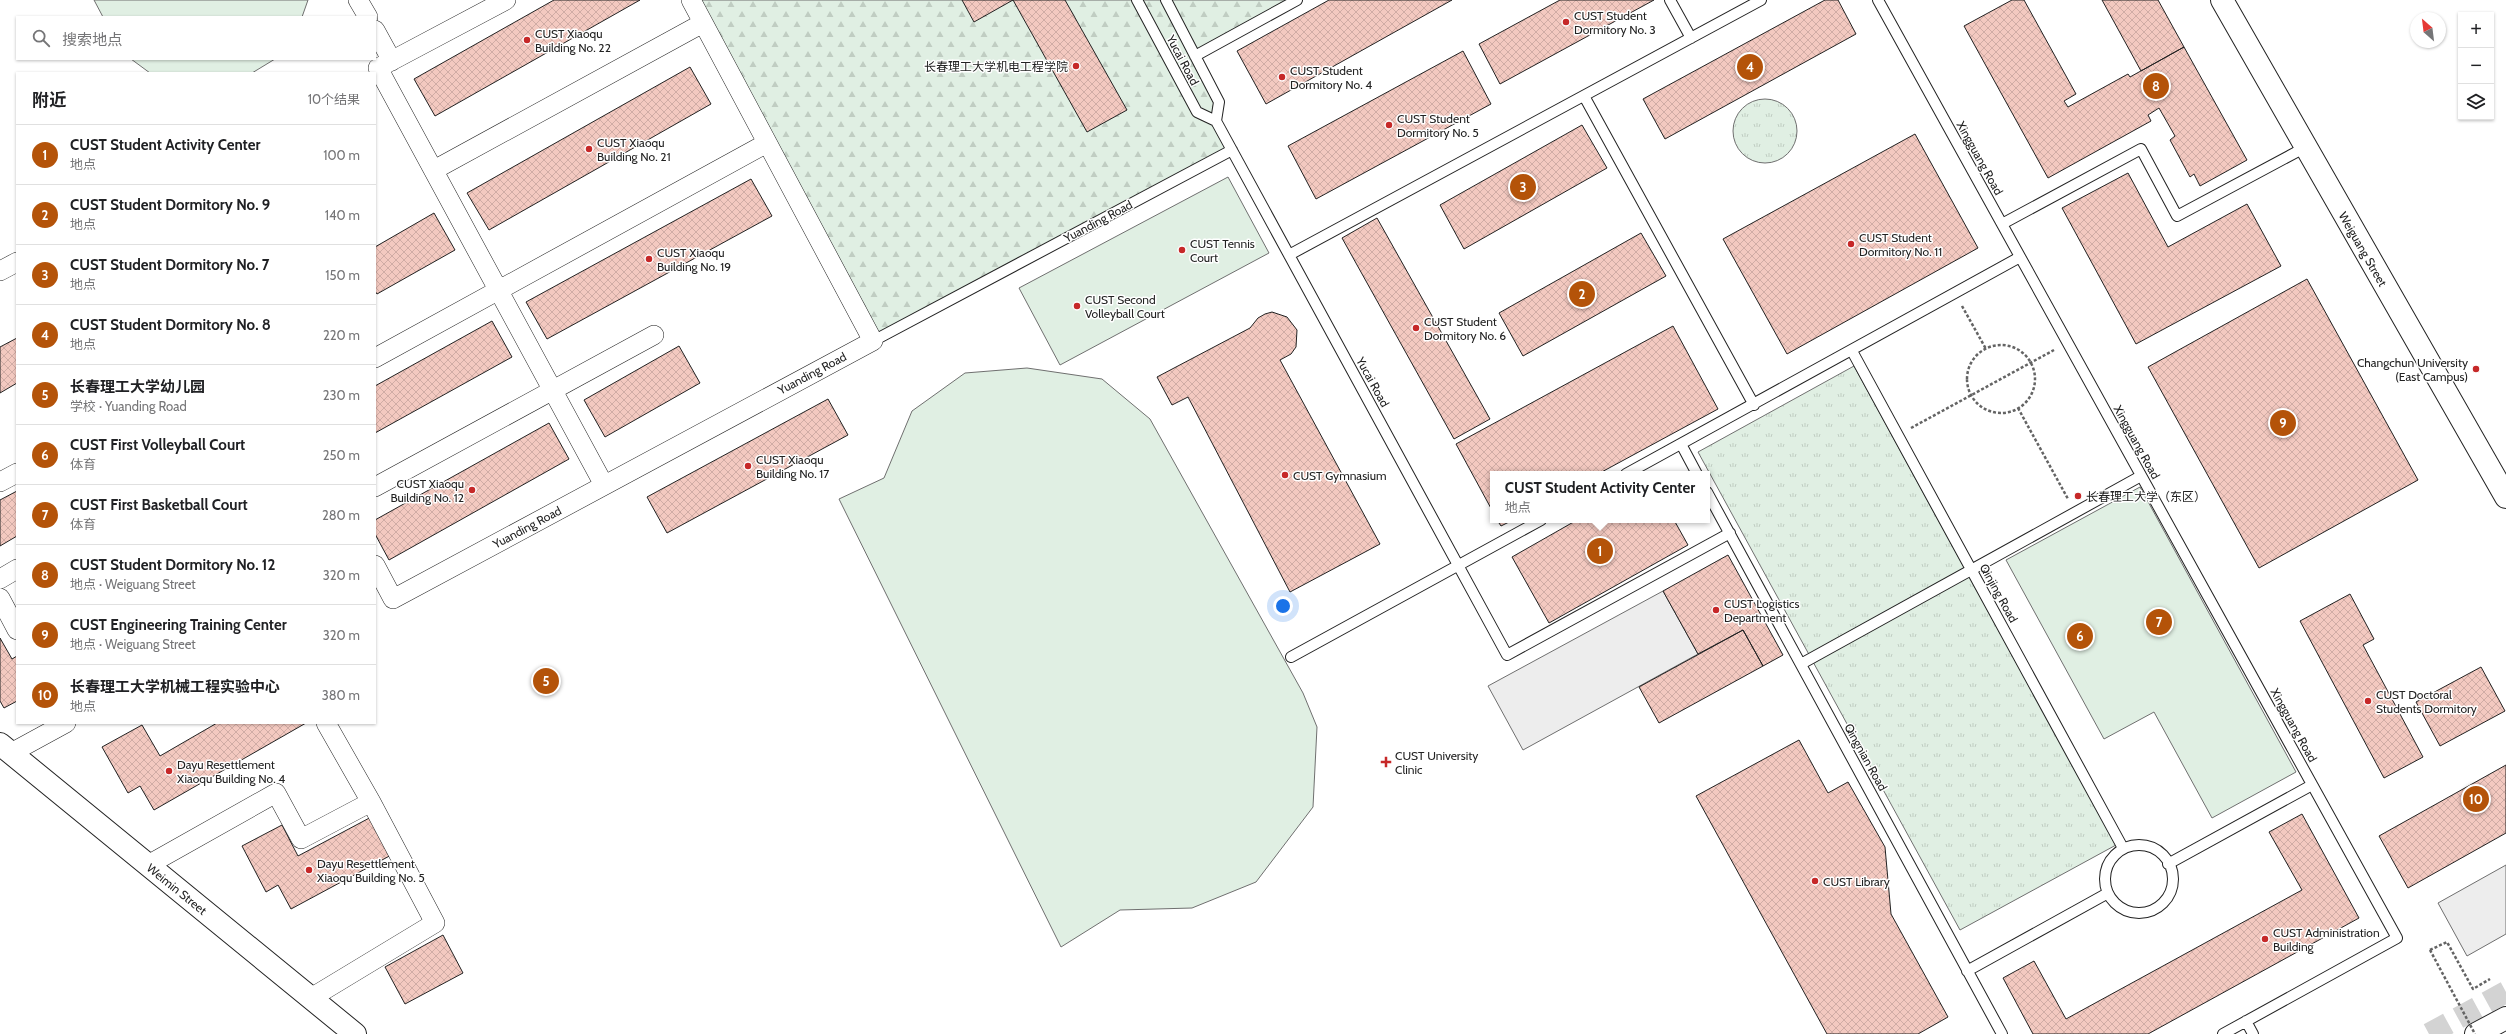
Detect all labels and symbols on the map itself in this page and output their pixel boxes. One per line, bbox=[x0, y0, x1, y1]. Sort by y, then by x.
place label: CUST Student Dormitory No. 3 bbox=[1574, 8, 1656, 37]
north arrow bbox=[2410, 12, 2446, 48]
marker: CUST Student Dormitory No. 3 bbox=[1561, 17, 1571, 27]
place label: CUST Xiaoqu Building No. 22 bbox=[535, 26, 611, 55]
street label: Yucai Road bbox=[1163, 31, 1202, 88]
marker: CUST Xiaoqu Building No. 22 bbox=[522, 35, 532, 45]
pin: 4 bbox=[1737, 52, 1763, 82]
place label: 长春理工大学机电工程学院 bbox=[924, 59, 1068, 74]
marker: 长春理工大学机电工程学院 bbox=[1071, 61, 1081, 71]
place label: CUST Student Dormitory No. 4 bbox=[1290, 63, 1372, 92]
pin: 8 bbox=[2143, 71, 2169, 101]
marker: CUST Student Dormitory No. 4 bbox=[1277, 72, 1287, 82]
place label: CUST Student Dormitory No. 5 bbox=[1397, 111, 1479, 140]
street label: Xingguang Road bbox=[1954, 118, 2006, 198]
marker: CUST Student Dormitory No. 5 bbox=[1384, 120, 1394, 130]
place label: CUST Xiaoqu Building No. 21 bbox=[597, 135, 671, 164]
marker: CUST Xiaoqu Building No. 21 bbox=[584, 144, 594, 154]
pin: 3 bbox=[1510, 172, 1536, 202]
street label: Yuanding Road bbox=[1060, 197, 1135, 246]
street label: Weiguang Street bbox=[2336, 209, 2390, 289]
place label: CUST Student Dormitory No. 11 bbox=[1859, 230, 1942, 259]
place label: CUST Tennis Court bbox=[1190, 236, 1255, 265]
marker: CUST Student Dormitory No. 11 bbox=[1846, 239, 1856, 249]
place label: CUST Xiaoqu Building No. 19 bbox=[657, 245, 731, 274]
marker: CUST Tennis Court bbox=[1177, 245, 1187, 255]
marker: CUST Xiaoqu Building No. 19 bbox=[644, 254, 654, 264]
pin: 2 bbox=[1569, 279, 1595, 309]
place label: CUST Second Volleyball Court bbox=[1085, 292, 1165, 321]
marker: CUST Second Volleyball Court bbox=[1072, 301, 1082, 311]
place label: CUST Student Dormitory No. 6 bbox=[1424, 314, 1506, 343]
marker: CUST Student Dormitory No. 6 bbox=[1411, 323, 1421, 333]
street label: Yuanding Road bbox=[774, 349, 849, 398]
street label: Yucai Road bbox=[1353, 354, 1393, 410]
place label: Changchun University (East Campus) bbox=[2357, 355, 2468, 384]
marker: Changchun University (East Campus) bbox=[2471, 364, 2481, 374]
street label: Xingguang Road bbox=[2111, 402, 2163, 482]
pin: 9 bbox=[2270, 408, 2296, 438]
place label: CUST Xiaoqu Building No. 17 bbox=[756, 452, 829, 481]
marker: CUST Xiaoqu Building No. 17 bbox=[743, 461, 753, 471]
place label: CUST Gymnasium bbox=[1293, 468, 1386, 483]
marker: CUST Gymnasium bbox=[1280, 470, 1290, 480]
place label: CUST Xiaoqu Building No. 12 bbox=[390, 476, 464, 505]
marker: CUST Xiaoqu Building No. 12 bbox=[467, 485, 477, 495]
place label: 长春理工大学（东区） bbox=[2086, 489, 2206, 504]
marker: 长春理工大学（东区） bbox=[2073, 491, 2083, 501]
street label: Yuanding Road bbox=[489, 503, 564, 552]
pin: 1 bbox=[1587, 536, 1613, 566]
street label: Qinjing Road bbox=[1977, 561, 2021, 625]
your location bbox=[1273, 596, 1293, 616]
place label: CUST Logistics Department bbox=[1724, 596, 1799, 625]
marker: CUST Logistics Department bbox=[1711, 605, 1721, 615]
pin: 7 bbox=[2146, 607, 2172, 637]
pin: 6 bbox=[2067, 621, 2093, 651]
pin: 5 bbox=[533, 666, 559, 696]
street label: Xingguang Road bbox=[2268, 685, 2320, 765]
place label: CUST Doctoral Students Dormitory bbox=[2376, 687, 2477, 716]
marker: CUST Doctoral Students Dormitory bbox=[2363, 696, 2373, 706]
street label: Qingnian Road bbox=[1841, 721, 1891, 793]
place label: CUST University Clinic bbox=[1395, 748, 1478, 777]
marker: CUST University Clinic bbox=[1380, 756, 1392, 768]
place label: Dayu Resettlement Xiaoqu Building No. 4 bbox=[177, 757, 285, 786]
marker: Dayu Resettlement Xiaoqu Building No. 4 bbox=[164, 766, 174, 776]
pin: 10 bbox=[2463, 784, 2489, 814]
place label: Dayu Resettlement Xiaoqu Building No. 5 bbox=[317, 856, 425, 885]
street label: Weimin Street bbox=[144, 860, 210, 918]
marker: Dayu Resettlement Xiaoqu Building No. 5 bbox=[304, 865, 314, 875]
place label: CUST Library bbox=[1823, 874, 1890, 889]
marker: CUST Library bbox=[1810, 876, 1820, 886]
place label: CUST Administration Building bbox=[2273, 925, 2380, 954]
marker: CUST Administration Building bbox=[2260, 934, 2270, 944]

